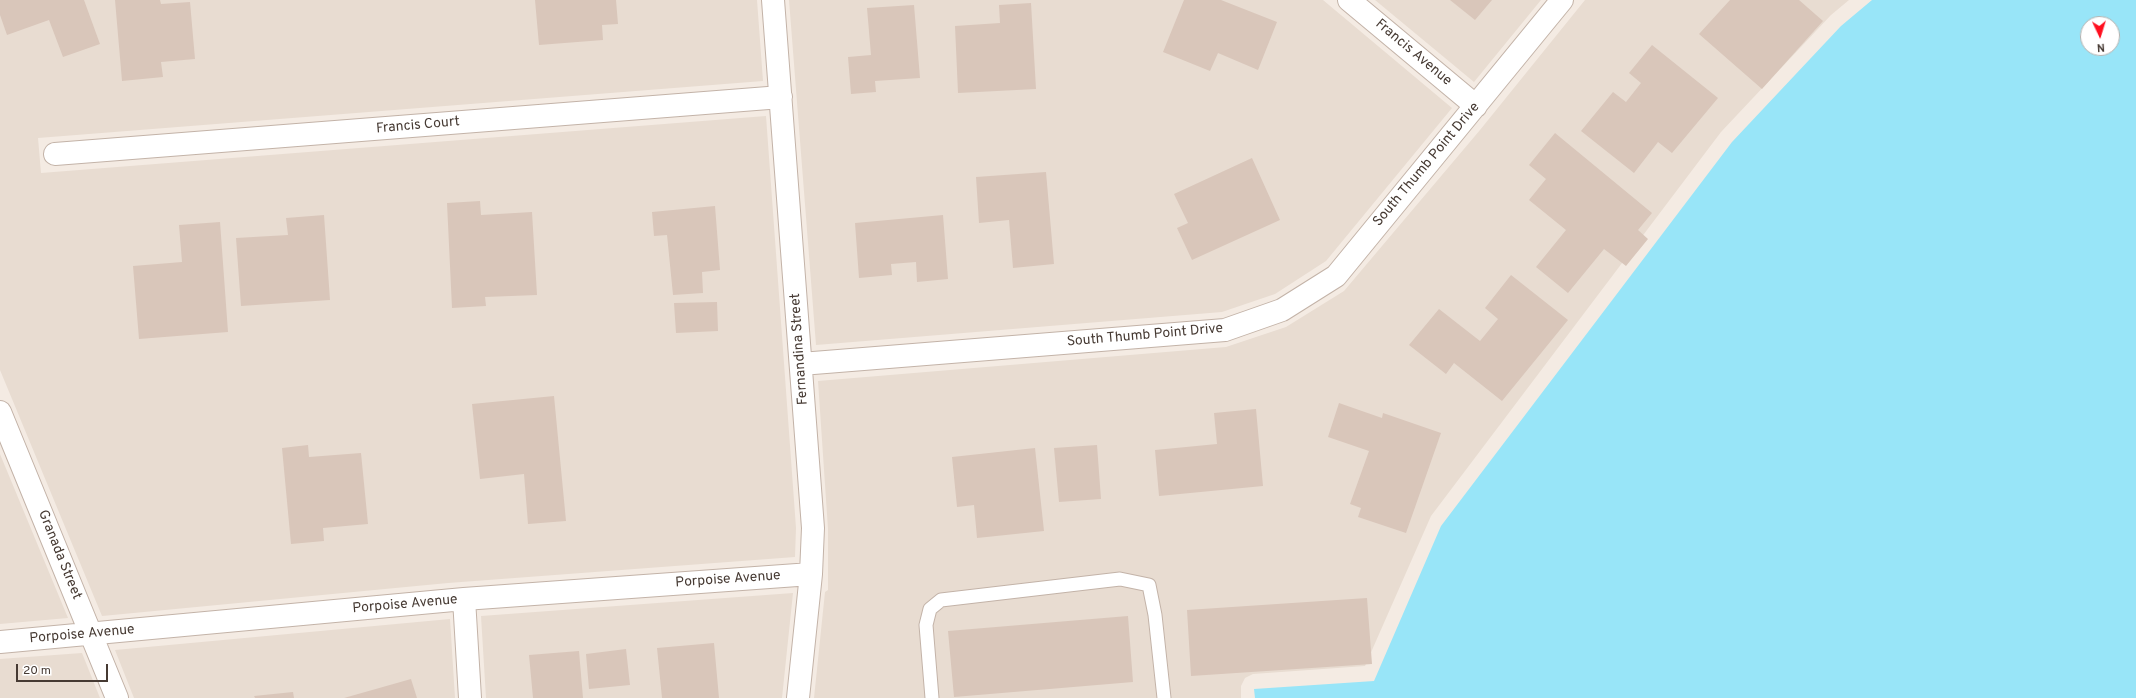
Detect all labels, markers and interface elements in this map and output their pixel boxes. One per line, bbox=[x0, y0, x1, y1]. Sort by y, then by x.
street label: Francis Avenue bbox=[1371, 16, 1455, 90]
north arrow bbox=[2080, 16, 2120, 56]
text: N bbox=[2096, 40, 2105, 54]
street label: South Thumb Point Drive bbox=[1370, 100, 1484, 230]
street label: Francis Court bbox=[375, 114, 461, 138]
street label: Fernandina Street bbox=[788, 293, 812, 405]
street label: South Thumb Point Drive bbox=[1066, 321, 1224, 351]
street label: Granada Street bbox=[33, 508, 85, 602]
street label: Porpoise Avenue bbox=[675, 568, 781, 592]
street label: Porpoise Avenue bbox=[352, 592, 458, 618]
street label: Porpoise Avenue bbox=[29, 622, 135, 648]
scale bar bbox=[18, 656, 110, 682]
text: 20 m bbox=[23, 663, 51, 679]

